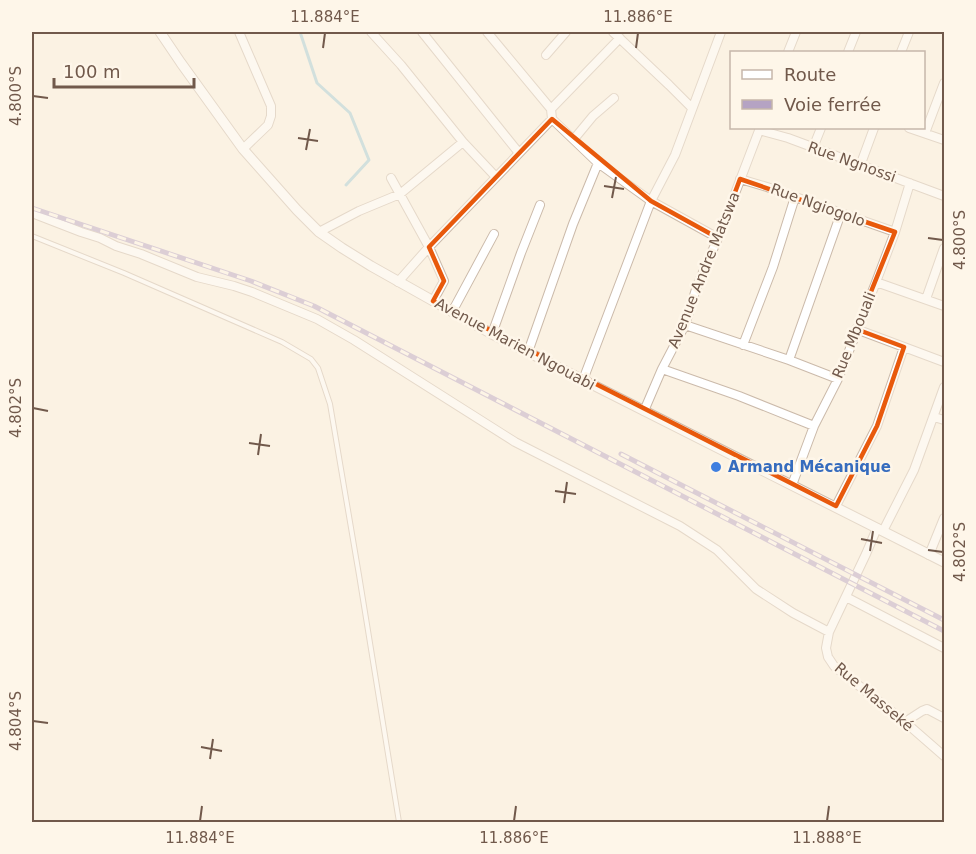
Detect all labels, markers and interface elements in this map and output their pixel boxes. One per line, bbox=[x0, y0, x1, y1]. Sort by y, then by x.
text: 11.884°E bbox=[290, 8, 360, 26]
text: 11.886°E bbox=[603, 8, 673, 26]
scale bar bbox=[54, 51, 194, 89]
legend bbox=[730, 51, 925, 129]
text: 100 m bbox=[63, 61, 121, 82]
text: Route bbox=[784, 64, 836, 85]
text: 4.800°S bbox=[7, 66, 25, 126]
text: Voie ferrée bbox=[784, 94, 881, 115]
street label: Rue Ngnossi bbox=[805, 138, 899, 186]
street label: Rue Ngiogolo bbox=[768, 180, 868, 230]
street label: Avenue Andre Matswa bbox=[664, 189, 744, 351]
text: 4.800°S bbox=[951, 210, 969, 270]
street label: Rue Mbouali bbox=[828, 289, 880, 381]
street label: Avenue Marien Ngouabi bbox=[432, 294, 598, 394]
text: 4.802°S bbox=[7, 378, 25, 438]
place label: Armand Mécanique bbox=[728, 458, 891, 476]
marker: Armand Mécanique bbox=[709, 460, 723, 474]
text: 4.802°S bbox=[951, 522, 969, 582]
street label: Rue Masseké bbox=[831, 659, 917, 735]
text: 4.804°S bbox=[7, 691, 25, 751]
text: 11.884°E bbox=[165, 829, 235, 847]
text: 11.886°E bbox=[479, 829, 549, 847]
text: 11.888°E bbox=[792, 829, 862, 847]

